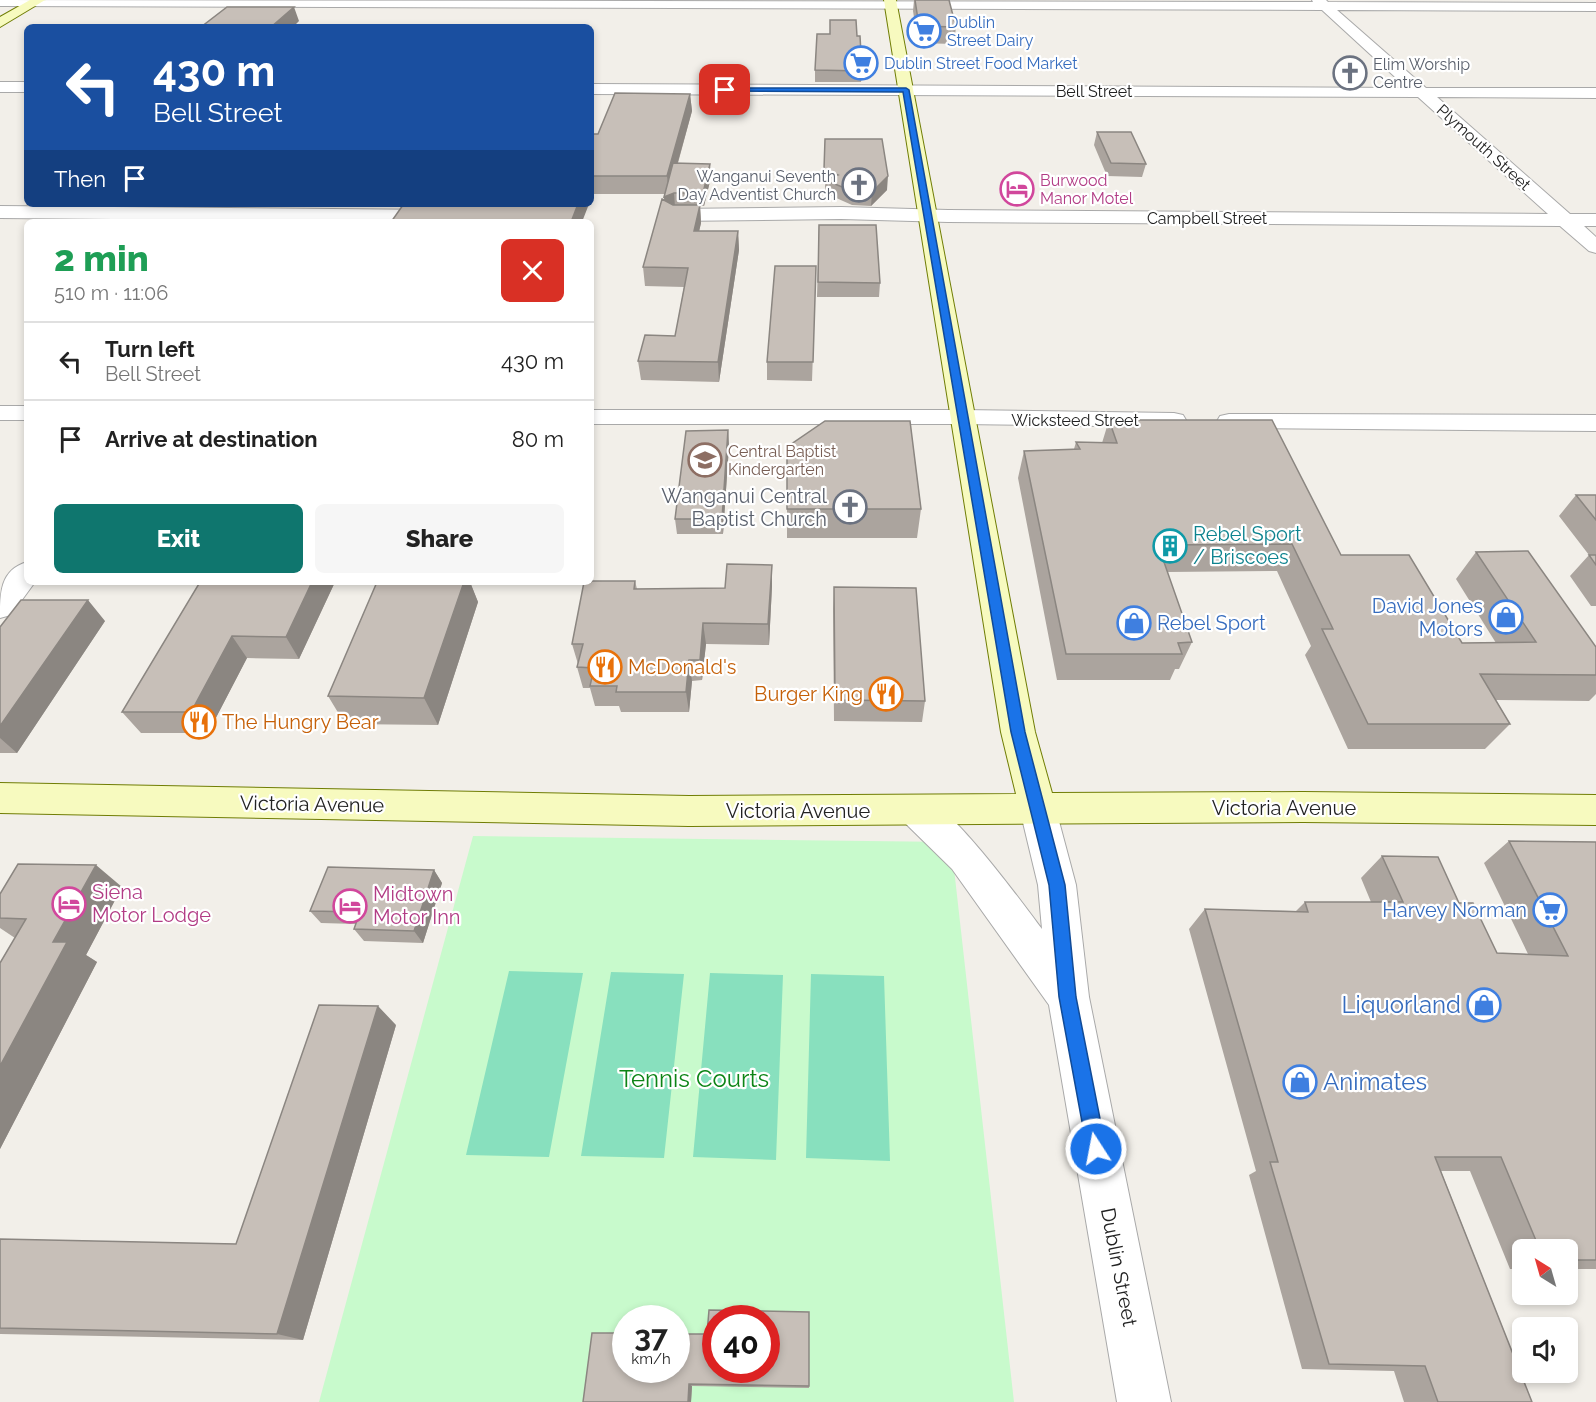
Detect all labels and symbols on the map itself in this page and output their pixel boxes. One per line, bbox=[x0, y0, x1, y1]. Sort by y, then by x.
supermarket icon: Dublin Street Dairy bbox=[906, 13, 942, 49]
place label: Dublin Street Dairy bbox=[947, 13, 1034, 50]
supermarket icon: Dublin Street Food Market bbox=[843, 45, 879, 81]
place label: Dublin Street Food Market bbox=[884, 54, 1078, 73]
church icon: Elim Worship Centre bbox=[1332, 55, 1368, 91]
place label: Elim Worship Centre bbox=[1373, 55, 1470, 92]
pin bbox=[699, 64, 750, 115]
street label: Bell Street bbox=[1056, 82, 1133, 101]
street label: Plymouth Street bbox=[1433, 100, 1535, 195]
place label: Wanganui Seventh Day Adventist Church bbox=[678, 167, 836, 204]
church icon: Wanganui Seventh Day Adventist Church bbox=[841, 167, 877, 203]
hotel icon: Burwood Manor Motel bbox=[999, 171, 1035, 207]
place label: Burwood Manor Motel bbox=[1040, 171, 1134, 208]
street label: Campbell Street bbox=[1147, 209, 1268, 228]
street label: Wicksteed Street bbox=[1011, 411, 1139, 430]
school or university icon: Central Baptist Kindergarten bbox=[687, 442, 723, 478]
place label: Central Baptist Kindergarten bbox=[728, 442, 837, 479]
place label: Wanganui Central Baptist Church bbox=[661, 484, 828, 531]
church icon: Wanganui Central Baptist Church bbox=[832, 489, 868, 525]
place label: Rebel Sport / Briscoes bbox=[1193, 522, 1302, 569]
building icon: Rebel Sport / Briscoes bbox=[1152, 528, 1188, 564]
place label: David Jones Motors bbox=[1372, 594, 1483, 641]
shop icon: David Jones Motors bbox=[1488, 599, 1524, 635]
shop icon: Rebel Sport bbox=[1116, 605, 1152, 641]
place label: Rebel Sport bbox=[1157, 611, 1266, 635]
restaurant icon: McDonald's bbox=[587, 649, 623, 685]
place label: McDonald's bbox=[628, 655, 736, 679]
restaurant icon: Burger King bbox=[868, 676, 904, 712]
place label: Burger King bbox=[754, 682, 863, 706]
restaurant icon: The Hungry Bear bbox=[181, 704, 217, 740]
place label: The Hungry Bear bbox=[222, 710, 379, 734]
street label: Victoria Avenue bbox=[240, 791, 385, 817]
street label: Victoria Avenue bbox=[1212, 796, 1356, 820]
street label: Victoria Avenue bbox=[726, 799, 870, 823]
place label: Siena Motor Lodge bbox=[92, 880, 211, 927]
place label: Midtown Motor Inn bbox=[373, 882, 460, 929]
hotel icon: Siena Motor Lodge bbox=[51, 886, 87, 922]
hotel icon: Midtown Motor Inn bbox=[332, 888, 368, 924]
supermarket icon: Harvey Norman bbox=[1532, 892, 1568, 928]
place label: Harvey Norman bbox=[1382, 898, 1527, 922]
shop icon: Liquorland bbox=[1466, 987, 1502, 1023]
place label: Liquorland bbox=[1341, 990, 1461, 1019]
park label: Tennis Courts bbox=[619, 1064, 769, 1093]
shop icon: Animates bbox=[1282, 1064, 1318, 1100]
place label: Animates bbox=[1323, 1067, 1427, 1096]
position arrow bbox=[1064, 1117, 1128, 1181]
street label: Dublin Street bbox=[1096, 1206, 1142, 1329]
north arrow bbox=[1512, 1239, 1578, 1305]
speed limit sign: 40 bbox=[702, 1305, 780, 1383]

